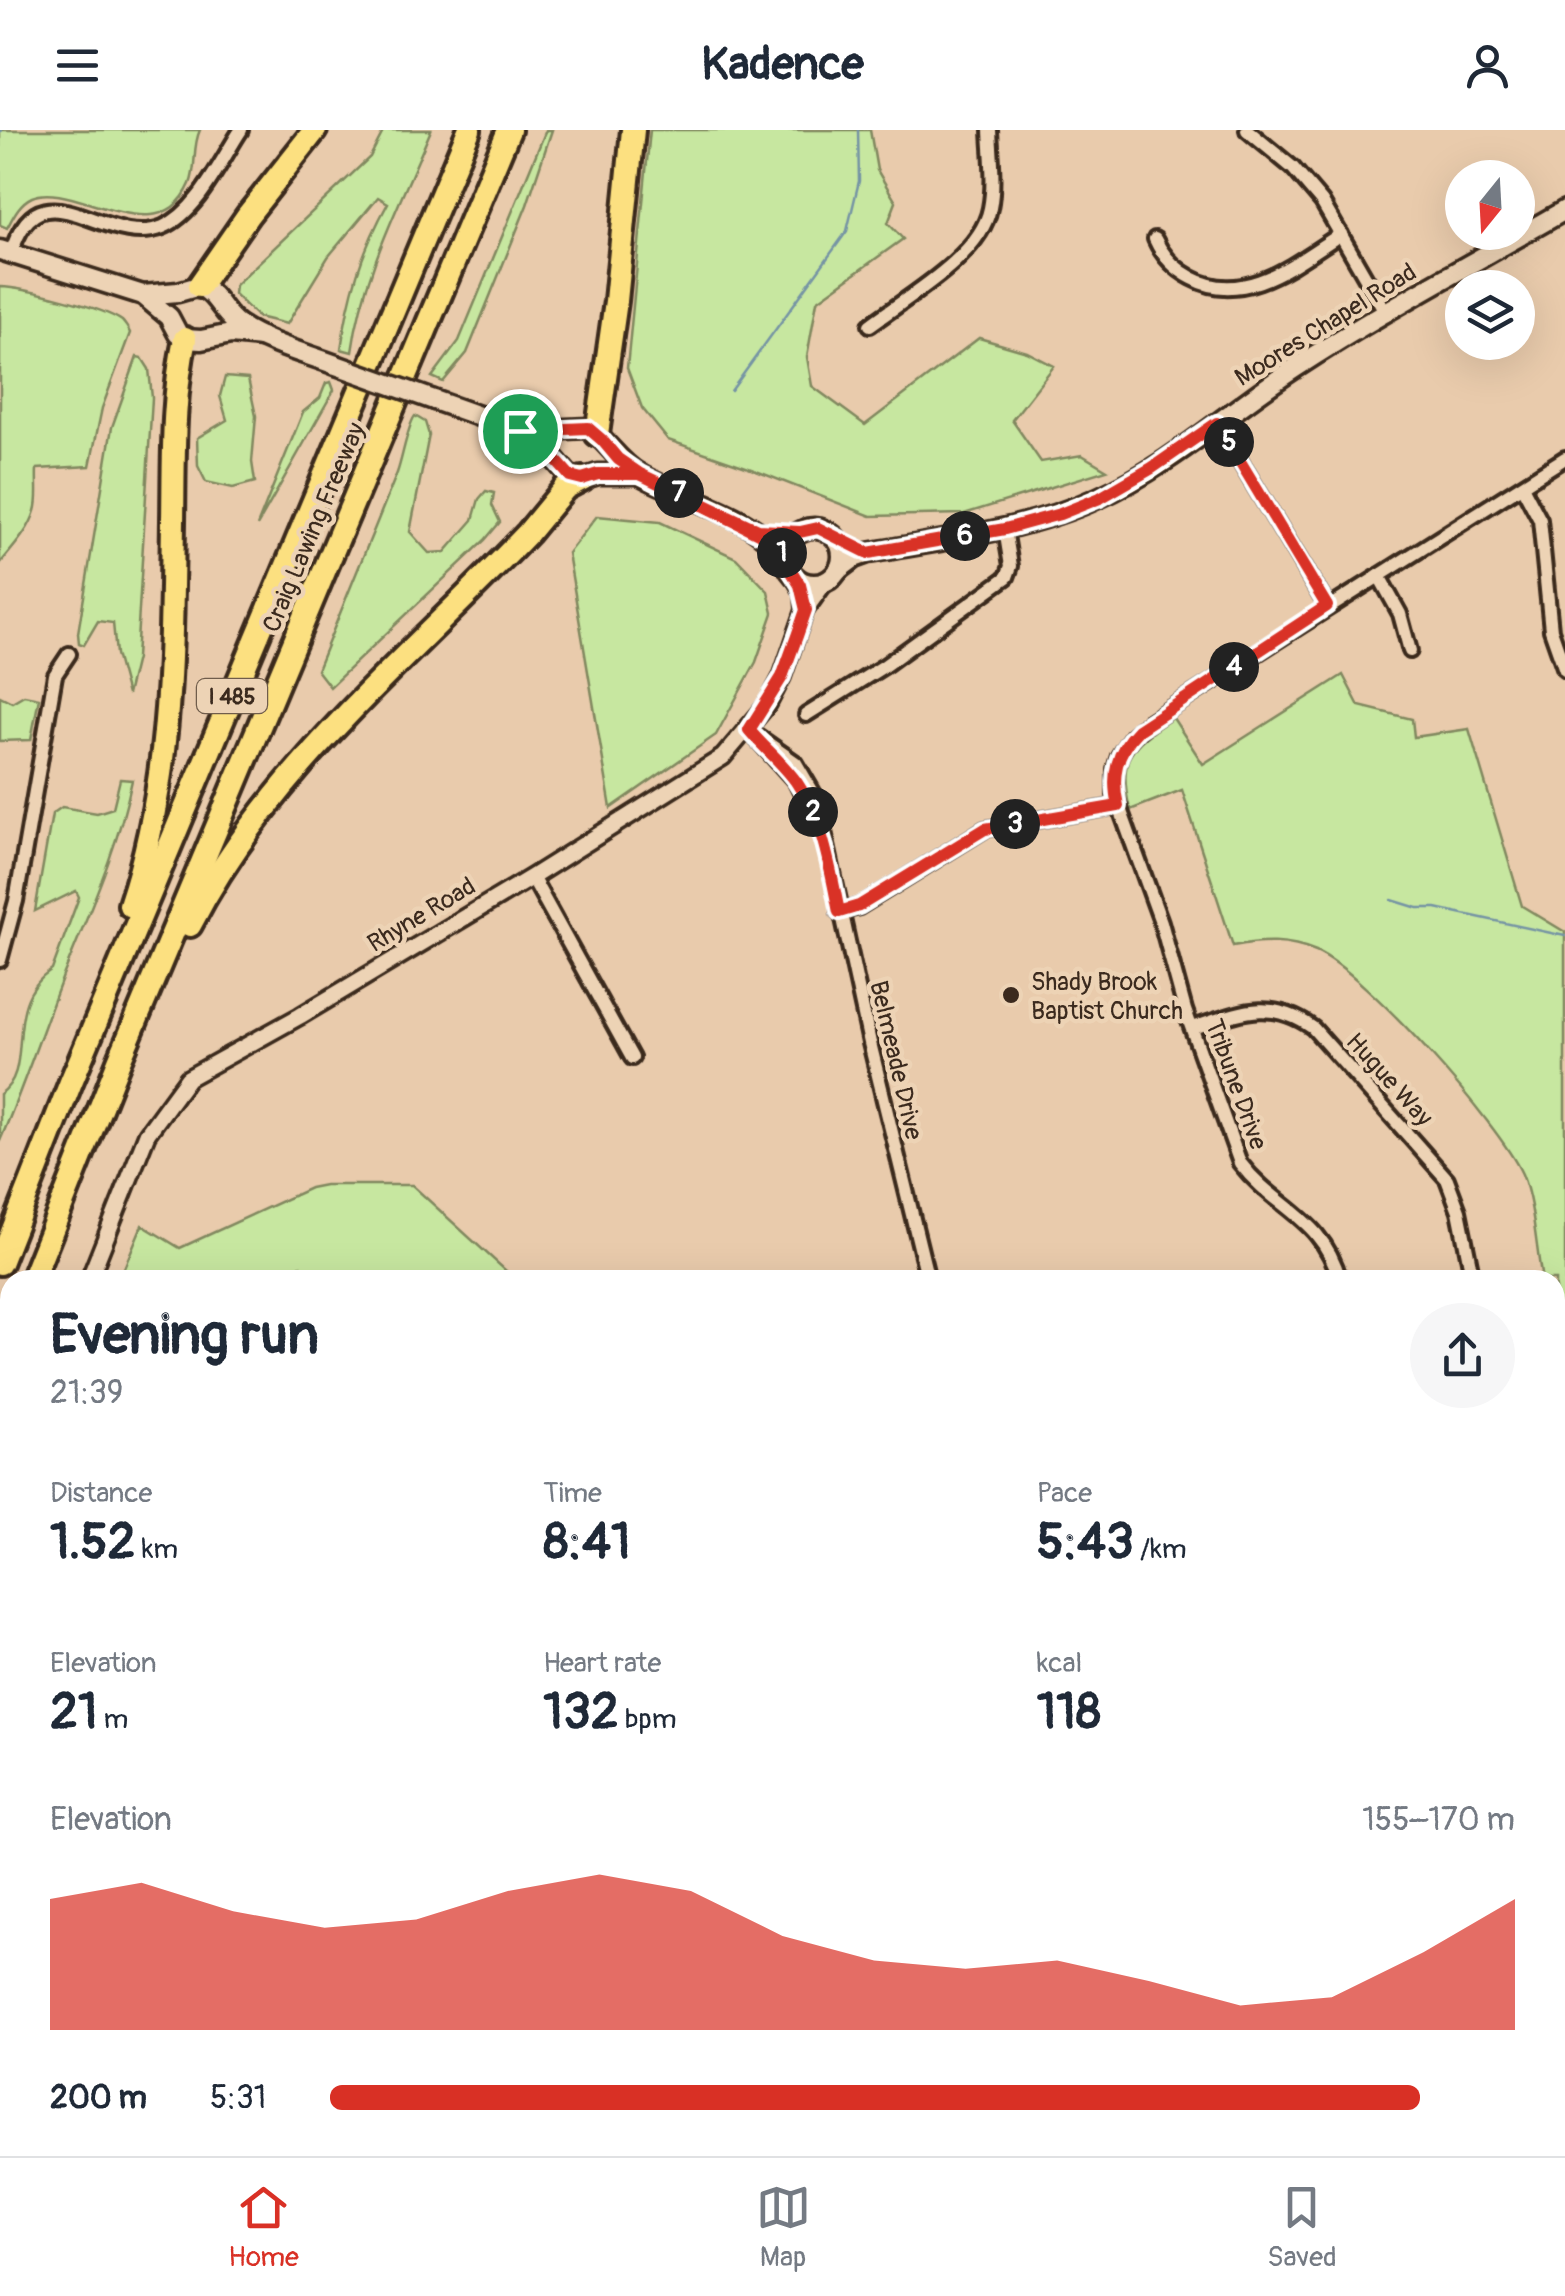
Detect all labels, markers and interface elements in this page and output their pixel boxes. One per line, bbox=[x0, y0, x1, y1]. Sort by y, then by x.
text: Kadence bbox=[701, 37, 864, 93]
icon: menu bbox=[50, 38, 105, 93]
icon: person bbox=[1460, 38, 1515, 93]
north arrow bbox=[1445, 160, 1535, 250]
map controls bbox=[1445, 160, 1535, 360]
street label: Moores Chapel Road bbox=[1229, 257, 1422, 394]
button: layers bbox=[1445, 270, 1535, 360]
pin bbox=[478, 389, 563, 474]
icon: arrive bbox=[493, 404, 548, 459]
pin: 5 bbox=[1204, 417, 1254, 467]
street label: Craig Lawing Freeway bbox=[256, 418, 373, 637]
text: 5 bbox=[1221, 424, 1237, 459]
pin: 7 bbox=[654, 468, 704, 518]
text: 7 bbox=[672, 475, 686, 510]
pin: 6 bbox=[940, 511, 990, 561]
text: 6 bbox=[957, 518, 973, 553]
pin: 1 bbox=[757, 528, 807, 578]
text: 1 bbox=[777, 535, 787, 570]
pin: 4 bbox=[1209, 642, 1259, 692]
text: 4 bbox=[1226, 649, 1242, 684]
road number: I 485 bbox=[197, 679, 267, 713]
pin: 2 bbox=[788, 787, 838, 837]
text: 2 bbox=[805, 794, 821, 829]
pin: 3 bbox=[990, 799, 1040, 849]
text: 3 bbox=[1007, 806, 1023, 841]
street label: Rhyne Road bbox=[362, 871, 481, 960]
place label: Shady Brook Baptist Church bbox=[1031, 967, 1183, 1027]
street label: Belmeade Drive bbox=[862, 978, 929, 1144]
marker: Shady Brook Baptist Church bbox=[1000, 984, 1022, 1006]
street label: Tribune Drive bbox=[1198, 1015, 1274, 1155]
street label: Hugue Way bbox=[1339, 1027, 1439, 1133]
text: Evening run bbox=[50, 1301, 319, 1370]
button: share bbox=[1410, 1303, 1515, 1408]
text: 21:39 bbox=[50, 1373, 123, 1413]
text: Distance bbox=[50, 1476, 152, 1511]
text: Time bbox=[543, 1476, 602, 1511]
text: Pace bbox=[1037, 1476, 1092, 1511]
text: 1.52 bbox=[50, 1511, 136, 1574]
text: 8:41 bbox=[543, 1511, 630, 1574]
text: 5:43 bbox=[1037, 1511, 1134, 1574]
text: km bbox=[136, 1532, 178, 1567]
text: /km bbox=[1134, 1532, 1187, 1567]
text: Elevation bbox=[50, 1646, 157, 1681]
text: Heart rate bbox=[543, 1646, 661, 1681]
text: kcal bbox=[1037, 1646, 1082, 1681]
text: 21 bbox=[50, 1681, 98, 1744]
text: 132 bbox=[543, 1681, 619, 1744]
text: 118 bbox=[1037, 1681, 1101, 1744]
text: m bbox=[98, 1702, 128, 1737]
text: bpm bbox=[619, 1702, 677, 1737]
text: Elevation bbox=[50, 1800, 172, 1840]
text: 155–170 m bbox=[1362, 1800, 1515, 1840]
text: 200 m bbox=[50, 2078, 147, 2118]
text: 5:31 bbox=[210, 2078, 266, 2118]
tab: Home bbox=[228, 2180, 299, 2275]
tab: Map bbox=[756, 2180, 811, 2275]
tab: Saved bbox=[1267, 2180, 1337, 2275]

